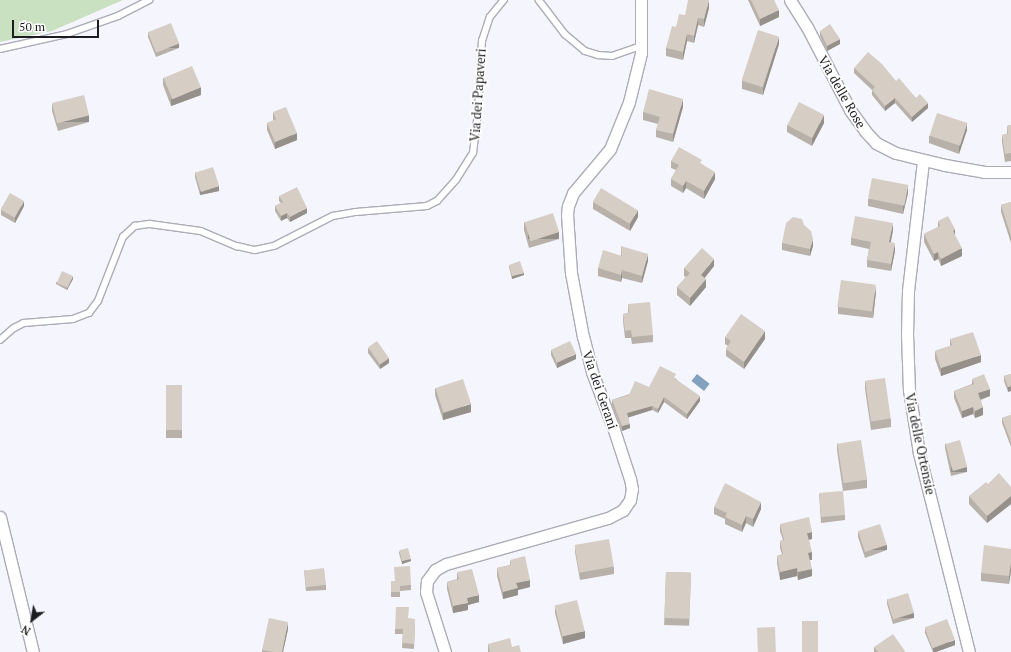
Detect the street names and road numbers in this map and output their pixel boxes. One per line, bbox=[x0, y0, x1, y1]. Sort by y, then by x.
street label: Via dei Papaveri bbox=[467, 48, 489, 142]
street label: Via delle Rose bbox=[815, 53, 869, 131]
street label: Via dei Gerani bbox=[579, 349, 621, 431]
street label: Via delle Ortensie bbox=[902, 392, 938, 496]

